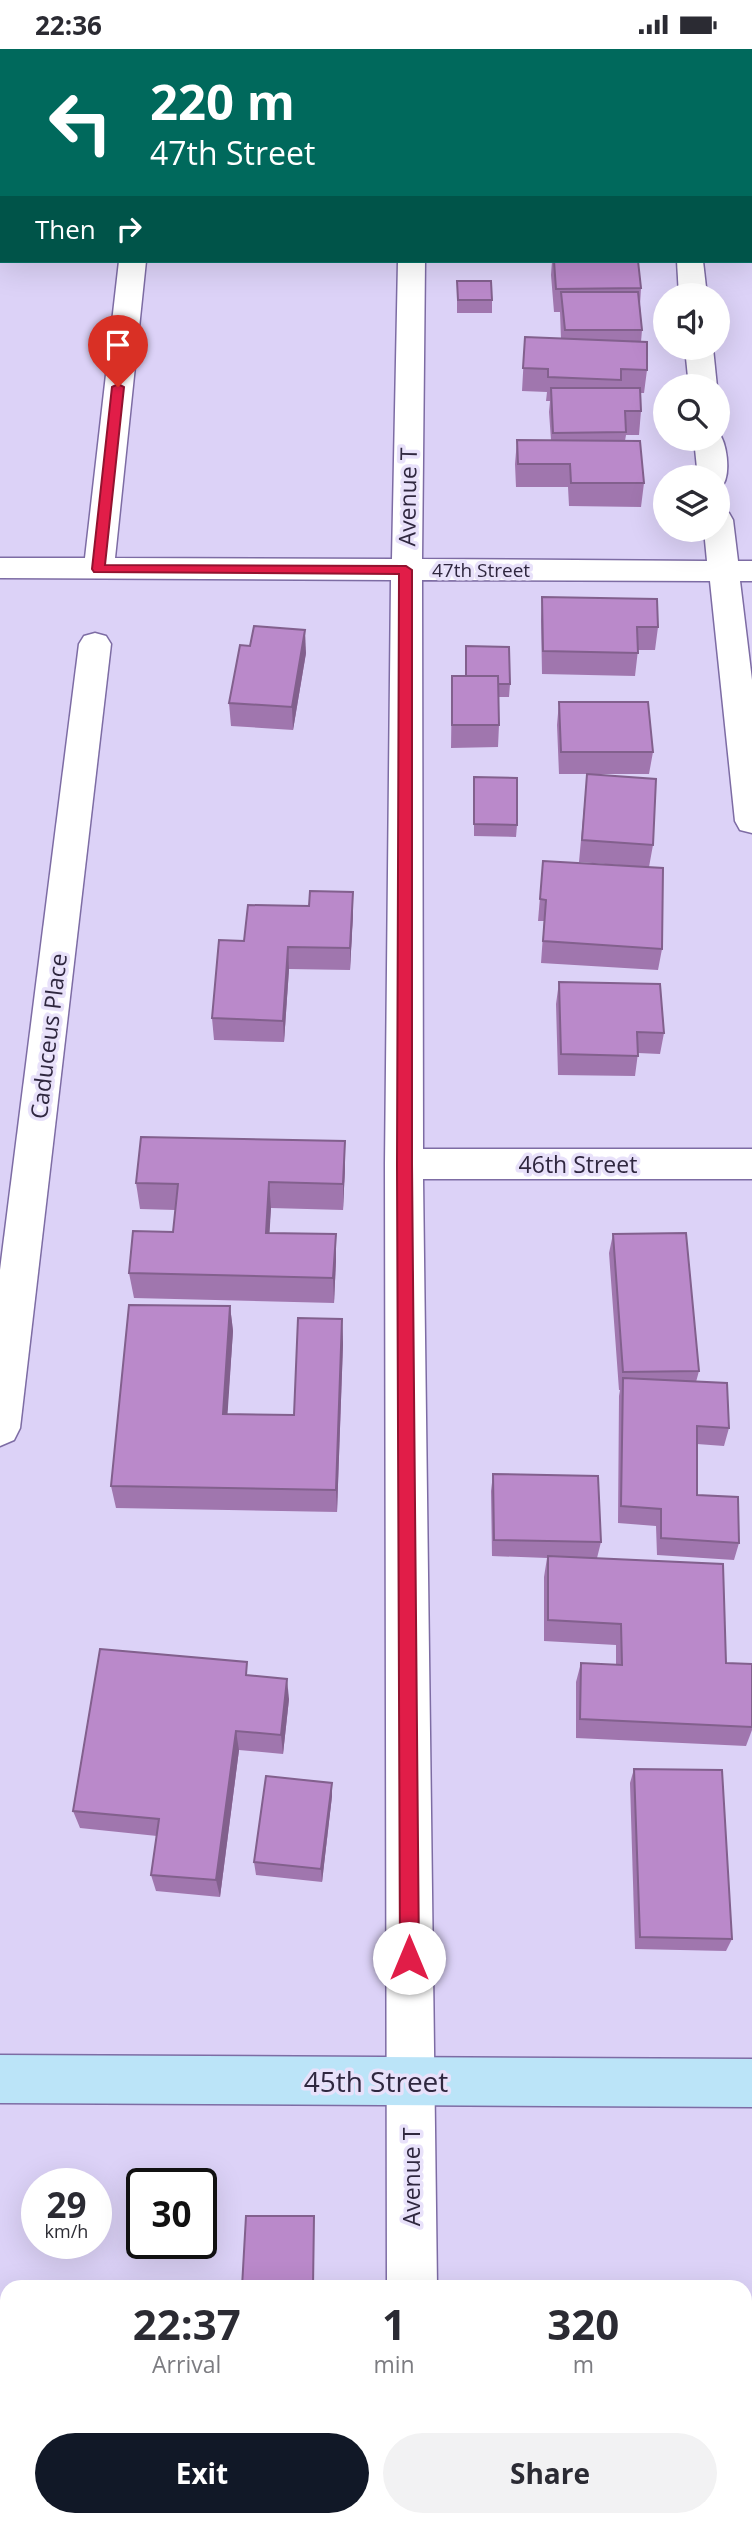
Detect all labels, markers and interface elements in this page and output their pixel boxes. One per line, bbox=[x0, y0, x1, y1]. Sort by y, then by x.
text: 22:36 bbox=[35, 7, 102, 43]
text: 220 m bbox=[150, 68, 295, 134]
icon: left bbox=[35, 77, 126, 168]
text: 47th Street bbox=[150, 131, 315, 174]
icon: right bbox=[110, 210, 148, 248]
text: Then bbox=[35, 211, 96, 247]
map controls bbox=[653, 283, 730, 542]
button: sound bbox=[653, 283, 730, 360]
pin bbox=[88, 315, 148, 387]
icon: arrive bbox=[99, 326, 137, 364]
button: search bbox=[653, 374, 730, 451]
street label: Avenue T bbox=[390, 447, 424, 547]
button: layers bbox=[653, 465, 730, 542]
street label: 47th Street bbox=[432, 557, 530, 583]
street label: Caduceus Place bbox=[22, 951, 74, 1121]
street label: 46th Street bbox=[519, 1148, 637, 1180]
position arrow bbox=[372, 1921, 446, 1995]
street label: 45th Street bbox=[304, 2062, 448, 2100]
street label: Avenue T bbox=[395, 2127, 427, 2226]
speed limit sign: 30 bbox=[126, 2168, 217, 2259]
text: 29 bbox=[46, 2181, 87, 2228]
text: km/h bbox=[45, 2219, 88, 2243]
text: 22:37 bbox=[133, 2295, 241, 2352]
text: 1 bbox=[382, 2295, 406, 2352]
text: 320 bbox=[547, 2295, 619, 2352]
text: Arrival bbox=[152, 2348, 221, 2380]
text: min bbox=[373, 2348, 415, 2380]
text: m bbox=[573, 2348, 594, 2380]
button: Exit bbox=[35, 2433, 369, 2513]
button: Share bbox=[383, 2433, 717, 2513]

